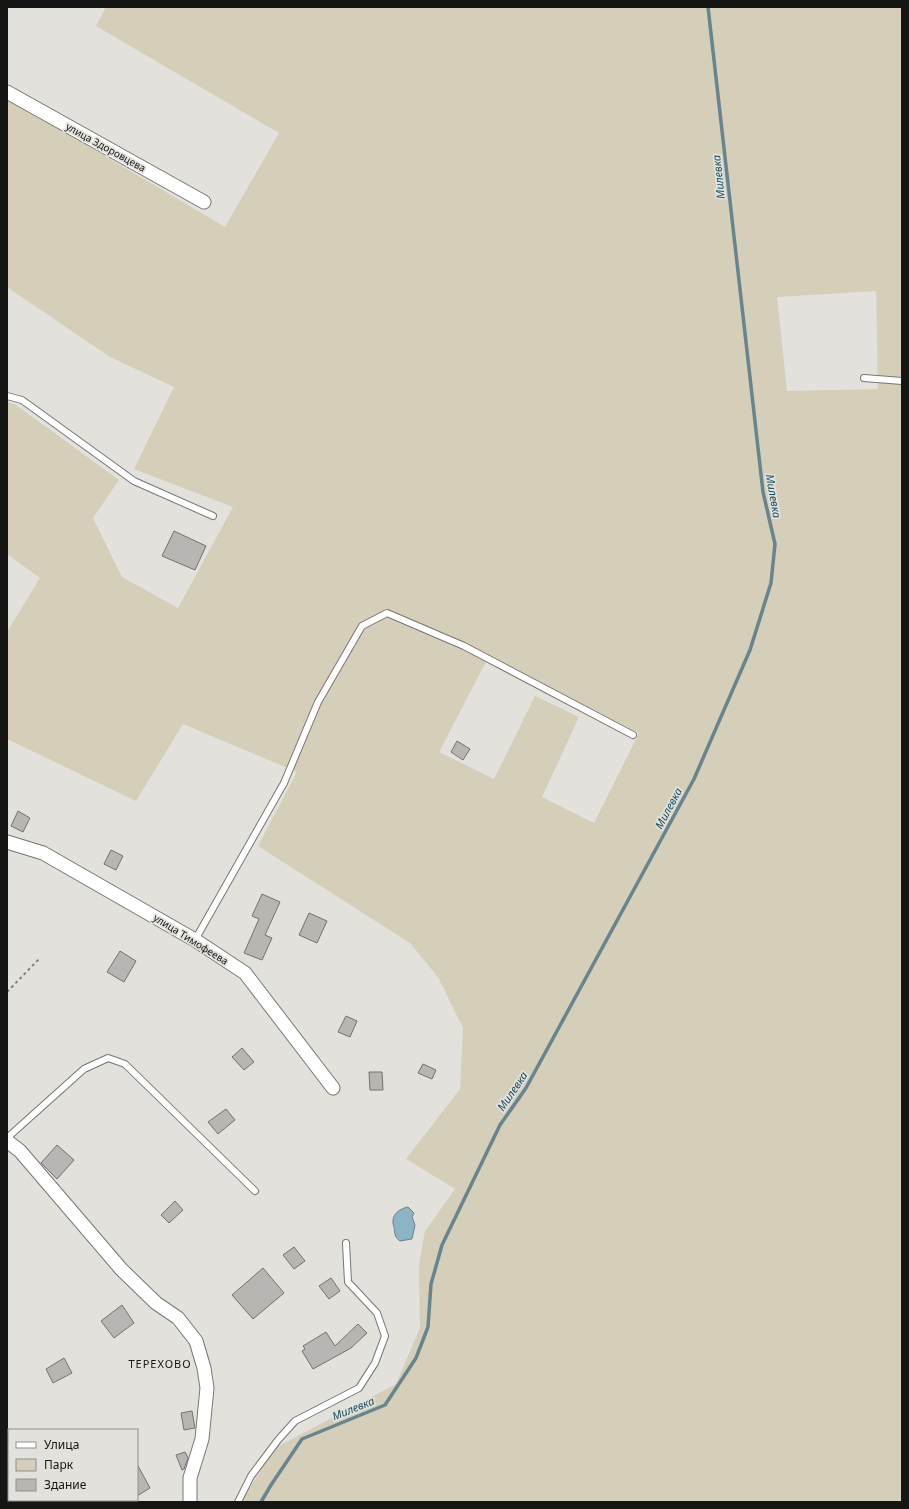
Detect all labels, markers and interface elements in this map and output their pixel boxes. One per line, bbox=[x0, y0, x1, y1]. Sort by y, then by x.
street label: улица Здоровцева bbox=[64, 119, 148, 175]
water label: Милевка bbox=[708, 154, 728, 200]
water label: Милевка bbox=[763, 473, 785, 519]
water label: Милевка bbox=[651, 785, 685, 831]
street label: улица Тимофеева bbox=[151, 910, 231, 968]
water label: Милевка bbox=[493, 1068, 531, 1114]
district label: ТЕРЕХОВО bbox=[128, 1356, 192, 1371]
water label: Милевка bbox=[330, 1393, 376, 1423]
legend bbox=[8, 1429, 138, 1501]
text: Улица bbox=[44, 1436, 79, 1453]
text: Парк bbox=[44, 1456, 74, 1473]
text: Здание bbox=[44, 1476, 87, 1493]

